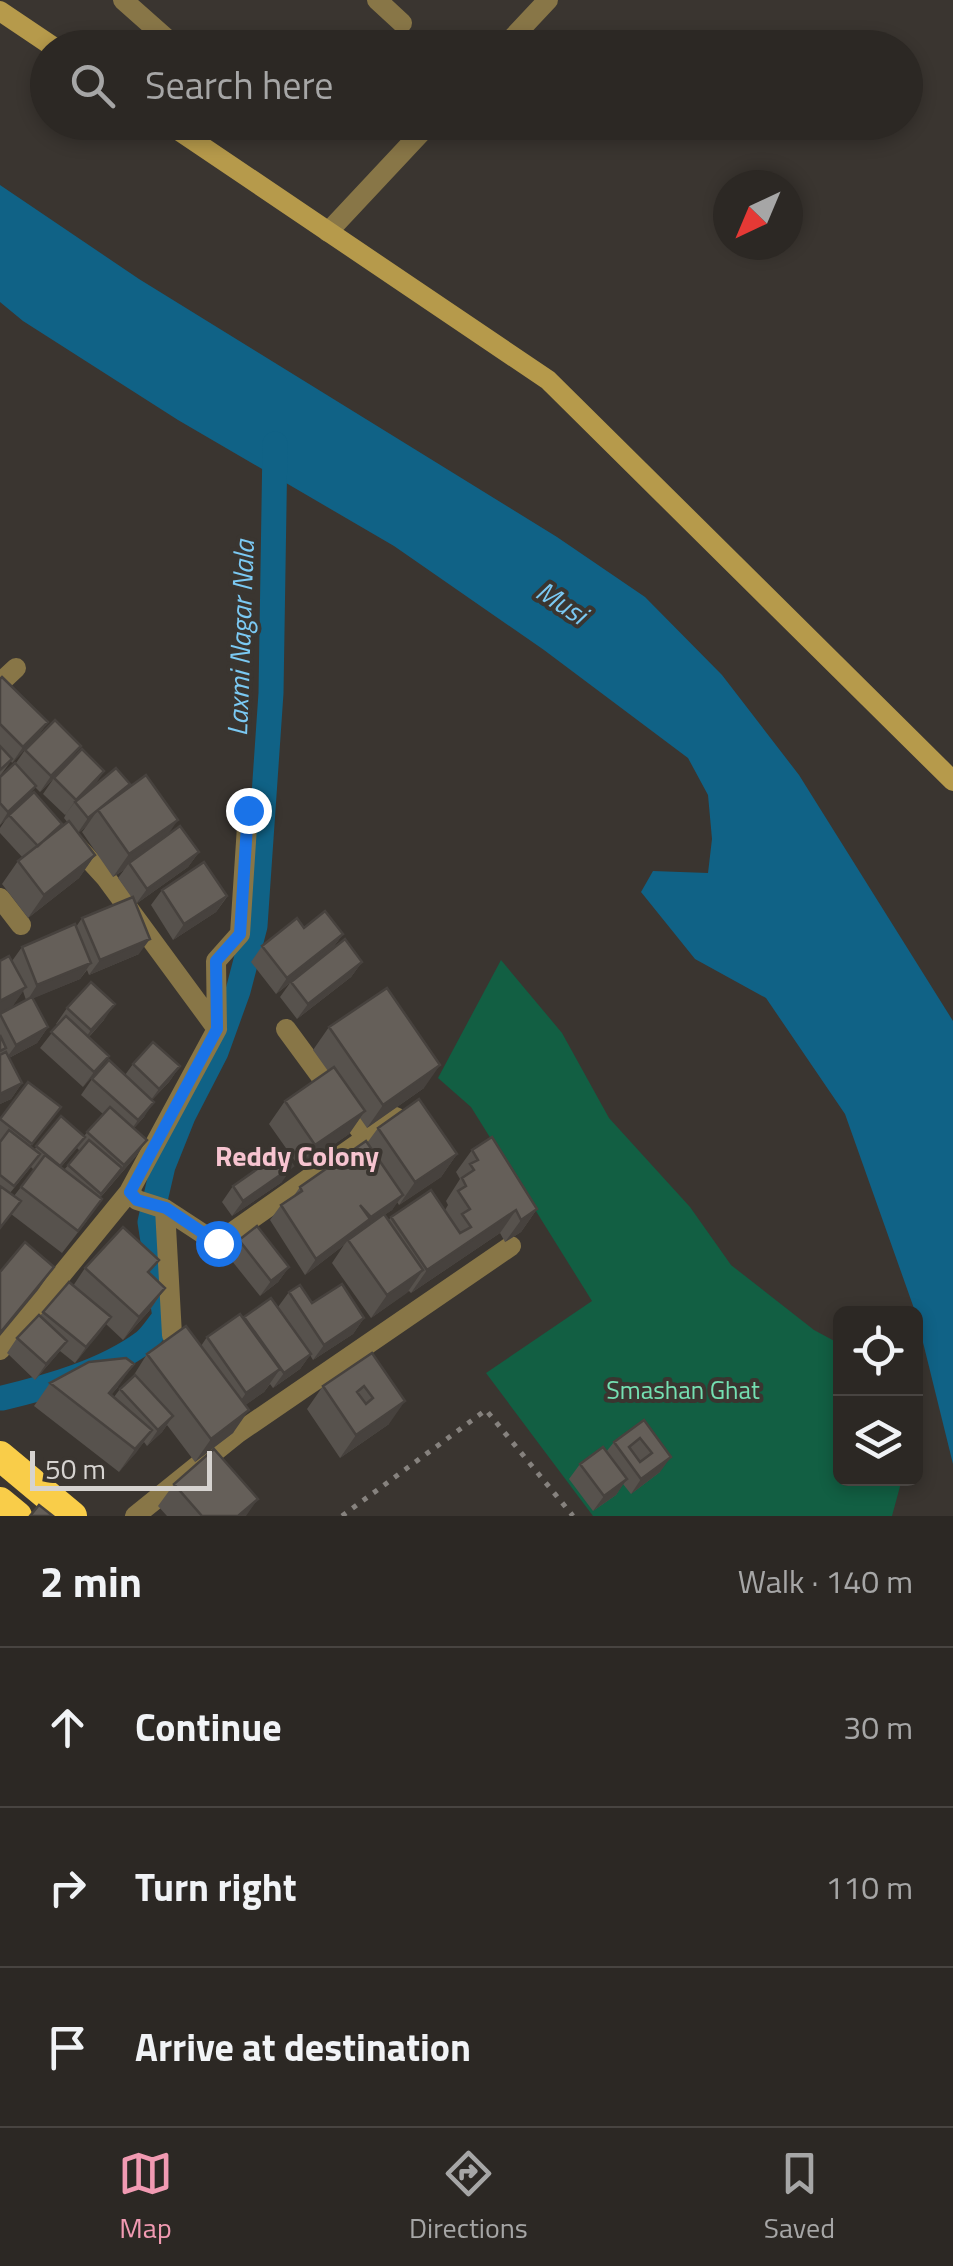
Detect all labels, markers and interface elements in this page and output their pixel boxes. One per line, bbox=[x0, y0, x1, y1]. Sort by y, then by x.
search box bbox=[30, 30, 923, 140]
text: Search here bbox=[145, 56, 333, 114]
icon: search bbox=[65, 58, 120, 113]
north arrow bbox=[713, 170, 803, 260]
water label: Laxmi Nagar Nala bbox=[215, 537, 265, 737]
water label: Musi bbox=[528, 569, 599, 636]
route end bbox=[226, 788, 272, 834]
district label: Reddy Colony bbox=[215, 1134, 379, 1177]
route start bbox=[196, 1221, 242, 1267]
map controls bbox=[833, 1306, 923, 1486]
button: locate bbox=[833, 1306, 923, 1396]
park label: Smashan Ghat bbox=[606, 1371, 760, 1409]
button: layers bbox=[833, 1396, 923, 1486]
scale bar bbox=[30, 1446, 212, 1490]
text: 50 m bbox=[45, 1447, 106, 1490]
text: 2 min bbox=[40, 1549, 142, 1613]
text: Walk · 140 m bbox=[738, 1557, 913, 1605]
text: Continue bbox=[135, 1698, 282, 1756]
icon: ahead bbox=[40, 1700, 95, 1755]
text: 30 m bbox=[843, 1703, 913, 1751]
text: Turn right bbox=[135, 1858, 297, 1916]
icon: right bbox=[40, 1860, 95, 1915]
text: 110 m bbox=[825, 1863, 913, 1911]
text: Arrive at destination bbox=[135, 2018, 471, 2076]
icon: arrive bbox=[40, 2020, 95, 2075]
tab: Map bbox=[118, 2146, 173, 2249]
tab: Directions bbox=[409, 2146, 528, 2249]
tab: Saved bbox=[764, 2146, 835, 2249]

